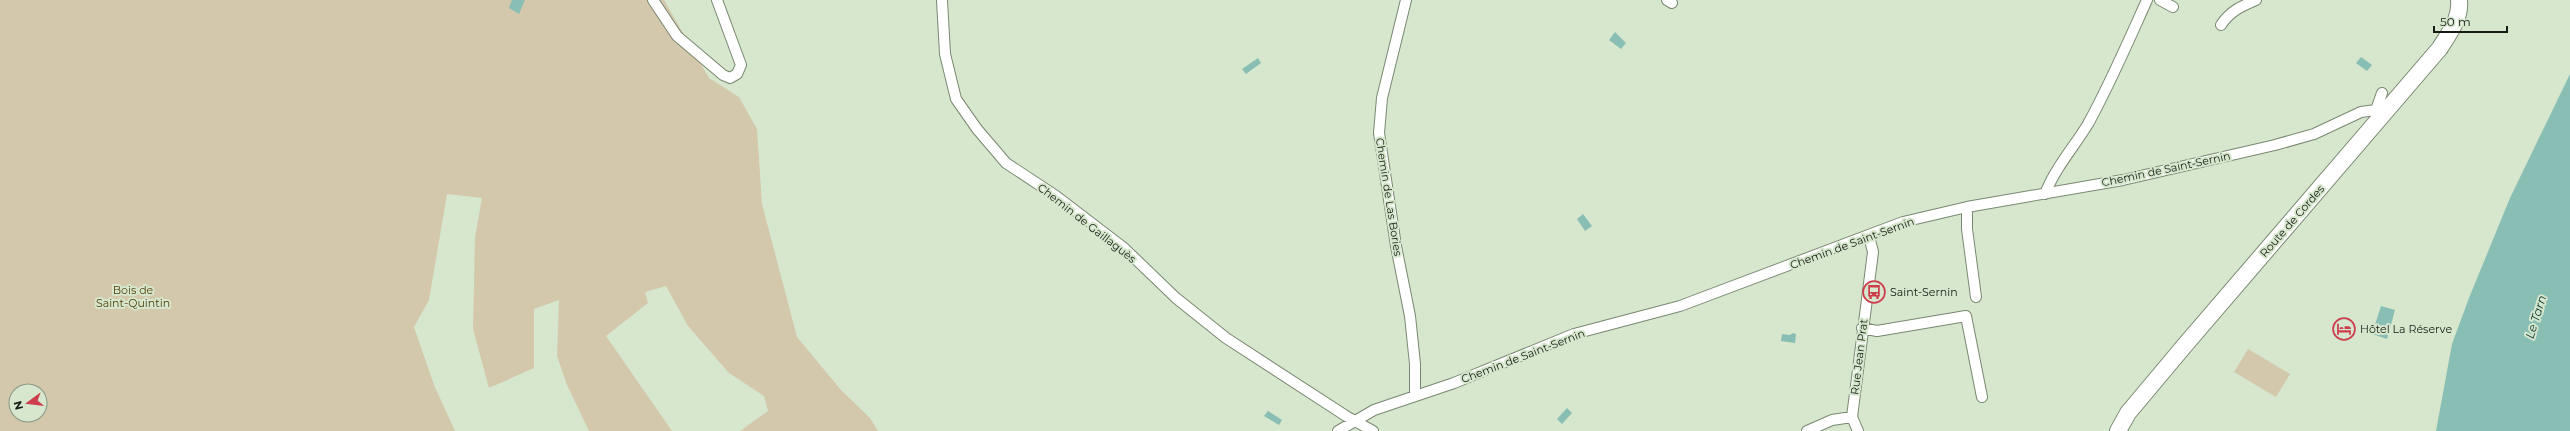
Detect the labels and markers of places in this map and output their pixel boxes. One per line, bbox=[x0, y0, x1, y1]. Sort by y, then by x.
bus stop icon: Saint-Sernin bbox=[1861, 279, 1887, 305]
place label: Saint-Sernin bbox=[1890, 285, 1958, 299]
hotel icon: Hôtel La Réserve bbox=[2331, 316, 2357, 342]
place label: Hôtel La Réserve bbox=[2360, 322, 2452, 336]

